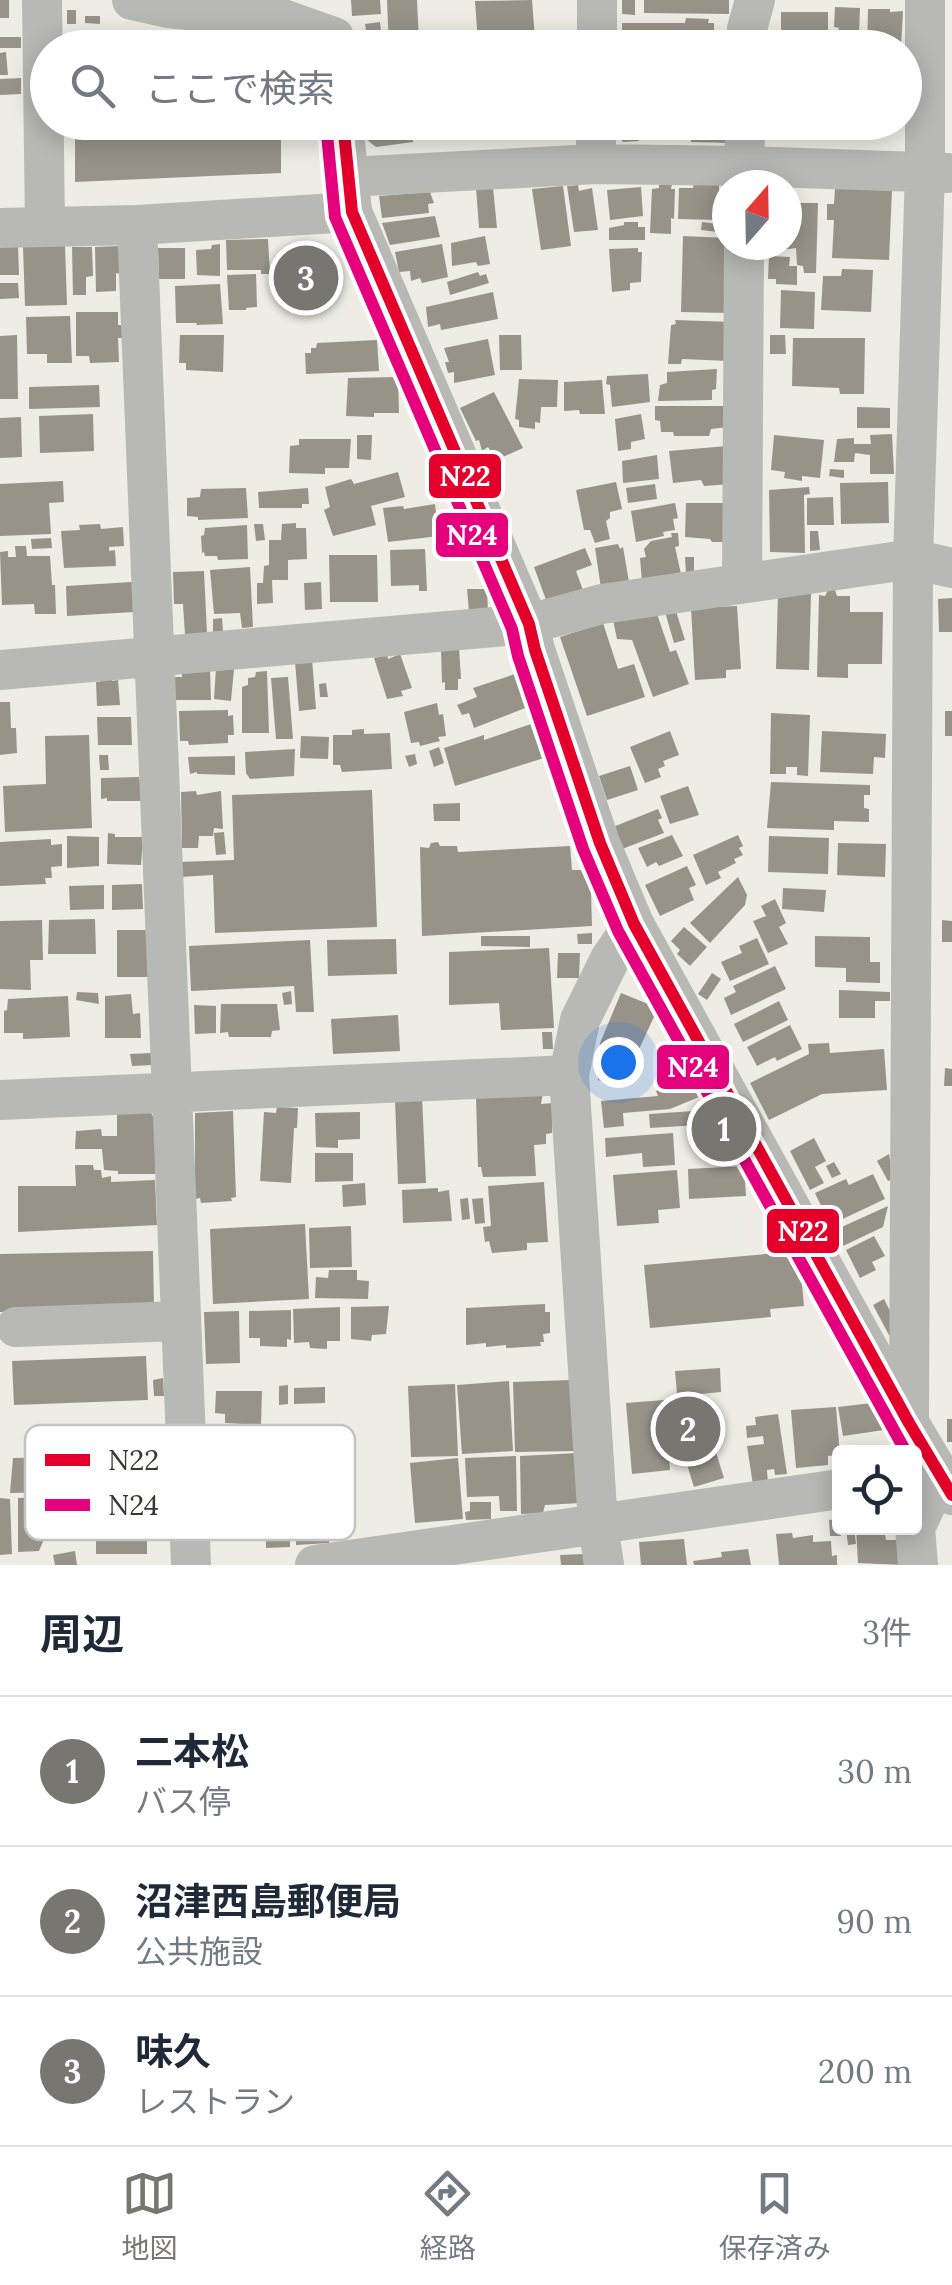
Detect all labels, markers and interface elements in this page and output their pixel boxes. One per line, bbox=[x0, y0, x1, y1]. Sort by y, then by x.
search box bbox=[30, 30, 922, 140]
icon: search bbox=[65, 58, 120, 113]
text: ここで検索 bbox=[145, 64, 335, 112]
north arrow bbox=[712, 170, 802, 260]
pin: 3 bbox=[274, 240, 338, 316]
line badge: N22 bbox=[427, 452, 503, 500]
text: N22 bbox=[439, 458, 491, 494]
line badge: N24 bbox=[434, 511, 510, 559]
text: N24 bbox=[446, 517, 498, 553]
your location bbox=[593, 1037, 644, 1088]
line badge: N24 bbox=[655, 1043, 731, 1091]
text: N24 bbox=[667, 1049, 719, 1085]
pin: 1 bbox=[692, 1092, 756, 1166]
line badge: N22 bbox=[765, 1207, 841, 1255]
text: N22 bbox=[777, 1213, 829, 1249]
pin: 2 bbox=[656, 1392, 720, 1466]
legend bbox=[25, 1425, 355, 1540]
text: N22 bbox=[108, 1442, 159, 1478]
map controls bbox=[832, 1445, 922, 1535]
button: locate bbox=[832, 1445, 922, 1535]
text: N24 bbox=[108, 1487, 159, 1523]
text: 周辺 bbox=[40, 1607, 124, 1661]
text: 3件 bbox=[862, 1612, 912, 1653]
text: 二本松 bbox=[135, 1727, 249, 1775]
text: 1 bbox=[66, 1751, 79, 1792]
text: 30 m bbox=[837, 1751, 912, 1792]
text: バス停 bbox=[135, 1781, 231, 1822]
text: 沼津西島郵便局 bbox=[135, 1877, 401, 1925]
text: 2 bbox=[64, 1901, 81, 1942]
text: 90 m bbox=[837, 1901, 912, 1942]
text: 公共施設 bbox=[135, 1931, 263, 1972]
text: 味久 bbox=[135, 2027, 211, 2075]
text: 3 bbox=[64, 2051, 81, 2092]
text: 200 m bbox=[818, 2051, 912, 2092]
text: レストラン bbox=[135, 2081, 295, 2122]
tab: 地図 bbox=[121, 2166, 177, 2266]
tab: 経路 bbox=[420, 2166, 476, 2266]
tab: 保存済み bbox=[719, 2166, 831, 2266]

